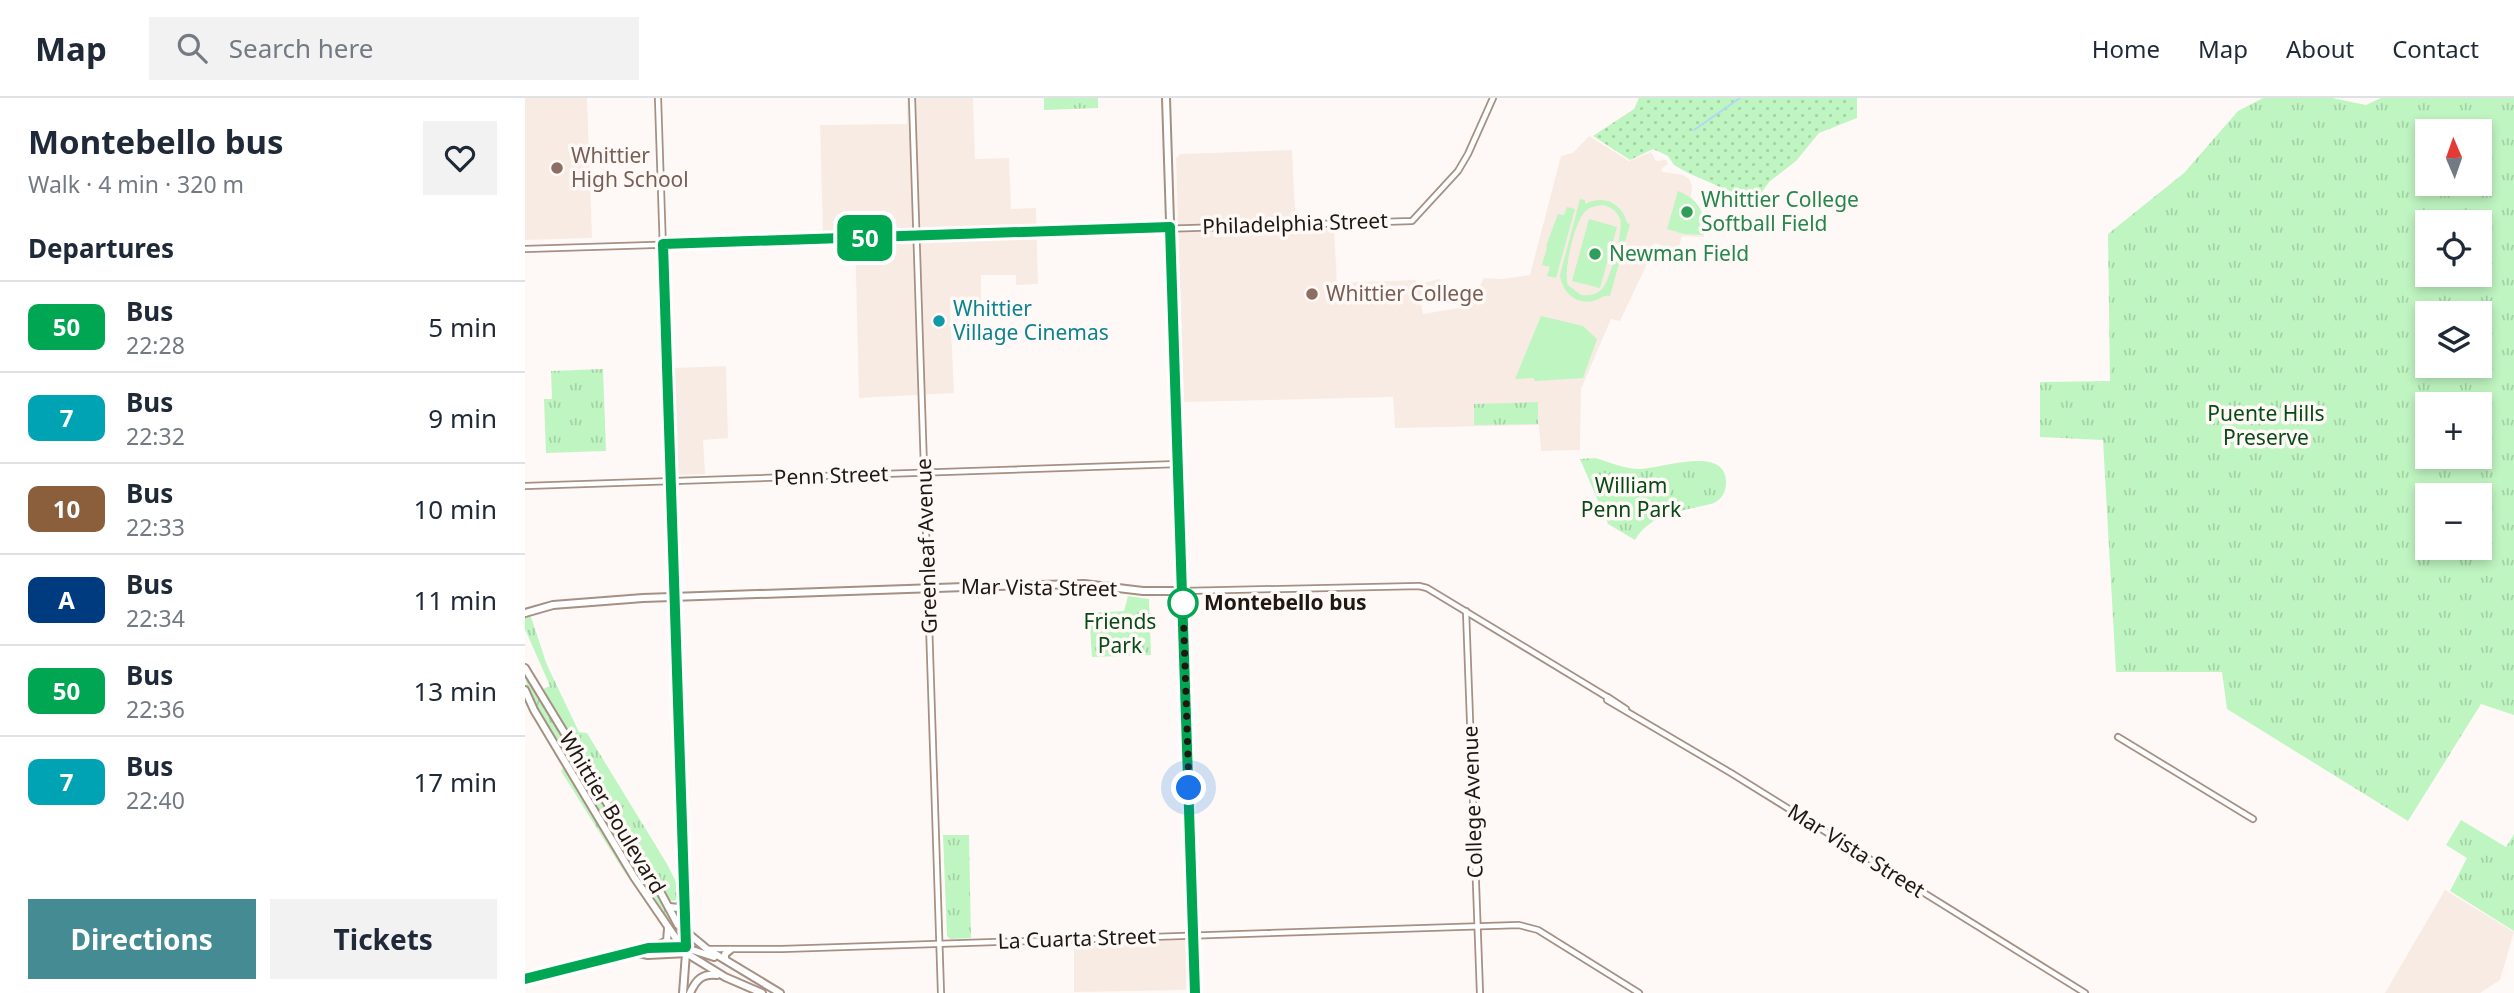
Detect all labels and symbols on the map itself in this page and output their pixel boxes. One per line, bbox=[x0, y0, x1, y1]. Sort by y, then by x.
north arrow bbox=[2415, 119, 2492, 196]
place label: Whittier High School bbox=[571, 141, 689, 193]
marker: Whittier High School bbox=[549, 160, 565, 176]
place label: Whittier College Softball Field bbox=[1701, 185, 1859, 237]
marker: Whittier College Softball Field bbox=[1679, 204, 1695, 220]
street label: Philadelphia Street bbox=[1202, 206, 1389, 240]
line badge: 50 bbox=[833, 215, 897, 261]
place label: Newman Field bbox=[1609, 239, 1749, 267]
marker: Newman Field bbox=[1587, 246, 1603, 262]
place label: Whittier College bbox=[1326, 279, 1484, 307]
marker: Whittier College bbox=[1304, 286, 1320, 302]
place label: Whittier Village Cinemas bbox=[953, 294, 1109, 346]
marker: Whittier Village Cinemas bbox=[931, 313, 947, 329]
park label: Puente Hills Preserve bbox=[2207, 399, 2325, 451]
street label: Greenleaf Avenue bbox=[909, 458, 943, 634]
street label: Penn Street bbox=[773, 459, 889, 491]
park label: William Penn Park bbox=[1581, 471, 1682, 523]
street label: Mar Vista Street bbox=[961, 572, 1118, 602]
marker: Montebello bus bbox=[1168, 588, 1198, 618]
place label: Montebello bus bbox=[1204, 588, 1367, 616]
park label: Friends Park bbox=[1084, 607, 1156, 659]
street label: College Avenue bbox=[1455, 725, 1489, 879]
street label: Whittier Boulevard bbox=[553, 726, 672, 899]
your location bbox=[1171, 770, 1206, 805]
street label: Mar Vista Street bbox=[1783, 797, 1931, 904]
street label: La Cuarta Street bbox=[997, 921, 1157, 955]

